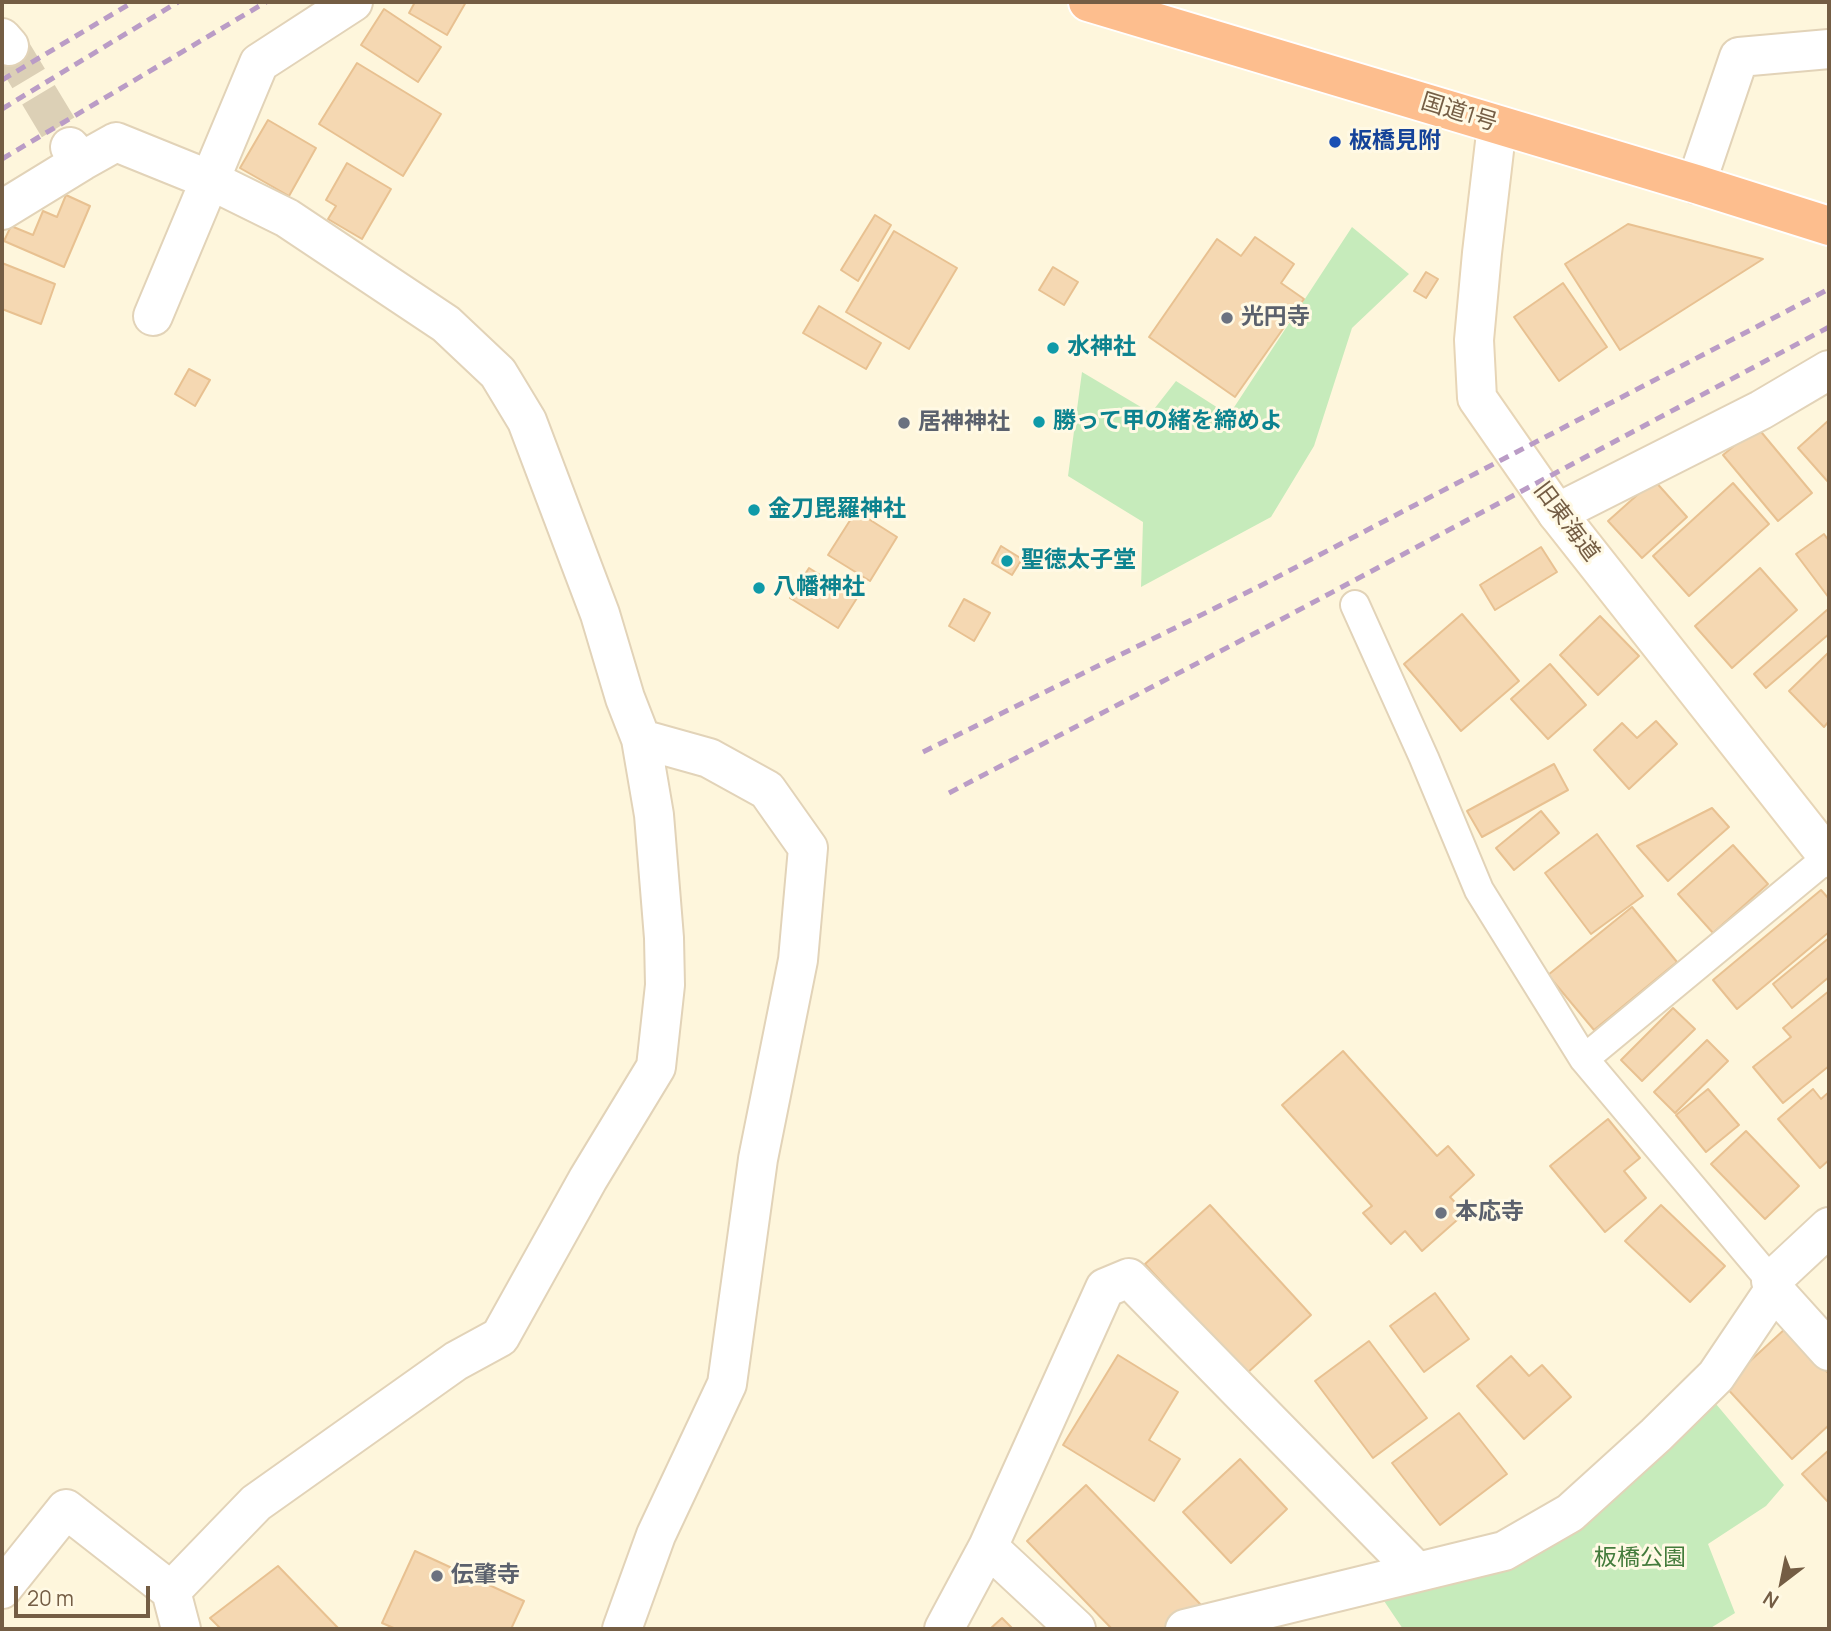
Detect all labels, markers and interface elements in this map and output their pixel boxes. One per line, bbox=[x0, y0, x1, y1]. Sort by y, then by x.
street label: 国道1号 bbox=[1418, 88, 1500, 138]
place label: 板橋見附 bbox=[1349, 128, 1441, 156]
marker: 板橋見附 bbox=[1327, 134, 1343, 150]
place label: 光円寺 bbox=[1241, 304, 1310, 332]
marker: 光円寺 bbox=[1219, 310, 1235, 326]
place label: 水神社 bbox=[1067, 334, 1136, 362]
marker: 水神社 bbox=[1045, 340, 1061, 356]
place label: 勝って甲の緒を締めよ bbox=[1053, 408, 1283, 436]
place label: 居神神社 bbox=[918, 409, 1010, 437]
marker: 勝って甲の緒を締めよ bbox=[1031, 414, 1047, 430]
marker: 居神神社 bbox=[896, 415, 912, 431]
street label: 旧東海道 bbox=[1527, 477, 1605, 567]
place label: 金刀毘羅神社 bbox=[768, 496, 906, 524]
marker: 金刀毘羅神社 bbox=[746, 502, 762, 518]
place label: 聖徳太子堂 bbox=[1021, 547, 1136, 575]
marker: 聖徳太子堂 bbox=[999, 553, 1015, 569]
place label: 八幡神社 bbox=[773, 574, 865, 602]
marker: 八幡神社 bbox=[751, 580, 767, 596]
place label: 本応寺 bbox=[1455, 1199, 1524, 1227]
marker: 本応寺 bbox=[1433, 1205, 1449, 1221]
park label: 板橋公園 bbox=[1594, 1545, 1686, 1573]
north arrow bbox=[1747, 1547, 1817, 1617]
place label: 伝肇寺 bbox=[451, 1562, 520, 1590]
marker: 伝肇寺 bbox=[429, 1568, 445, 1584]
scale bar bbox=[18, 1572, 154, 1616]
text: 20 m bbox=[27, 1584, 74, 1612]
text: N bbox=[1758, 1585, 1784, 1614]

